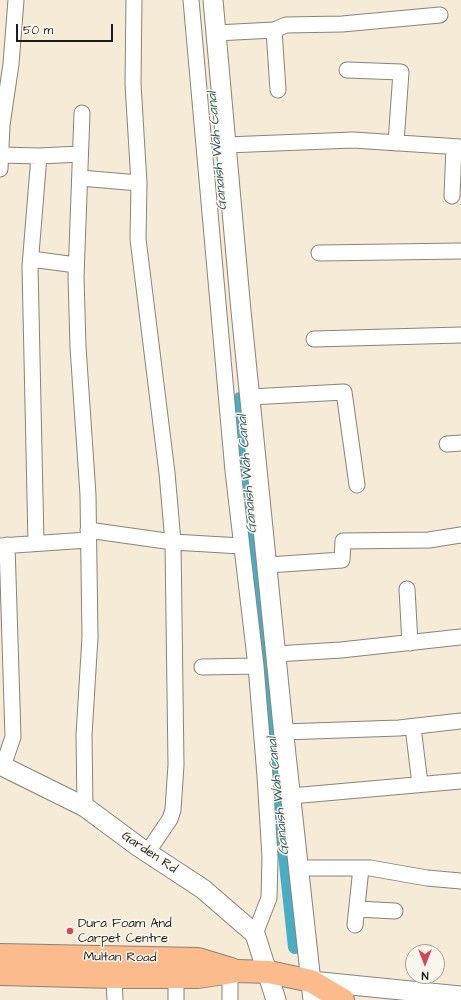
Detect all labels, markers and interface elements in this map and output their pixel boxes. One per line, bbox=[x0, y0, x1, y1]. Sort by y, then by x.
scale bar bbox=[18, 16, 115, 42]
text: 50 m bbox=[23, 22, 53, 39]
water label: Ganaish Wah Canal bbox=[204, 91, 232, 211]
water label: Ganaish Wah Canal bbox=[234, 414, 262, 534]
water label: Ganaish Wah Canal bbox=[264, 736, 294, 856]
street label: Garden Rd bbox=[118, 829, 180, 877]
place label: Dura Foam And Carpet Centre bbox=[78, 916, 172, 947]
marker: Dura Foam And Carpet Centre bbox=[65, 926, 75, 936]
north arrow bbox=[405, 944, 445, 984]
street label: Multan Road bbox=[83, 950, 157, 966]
text: N bbox=[422, 968, 428, 983]

